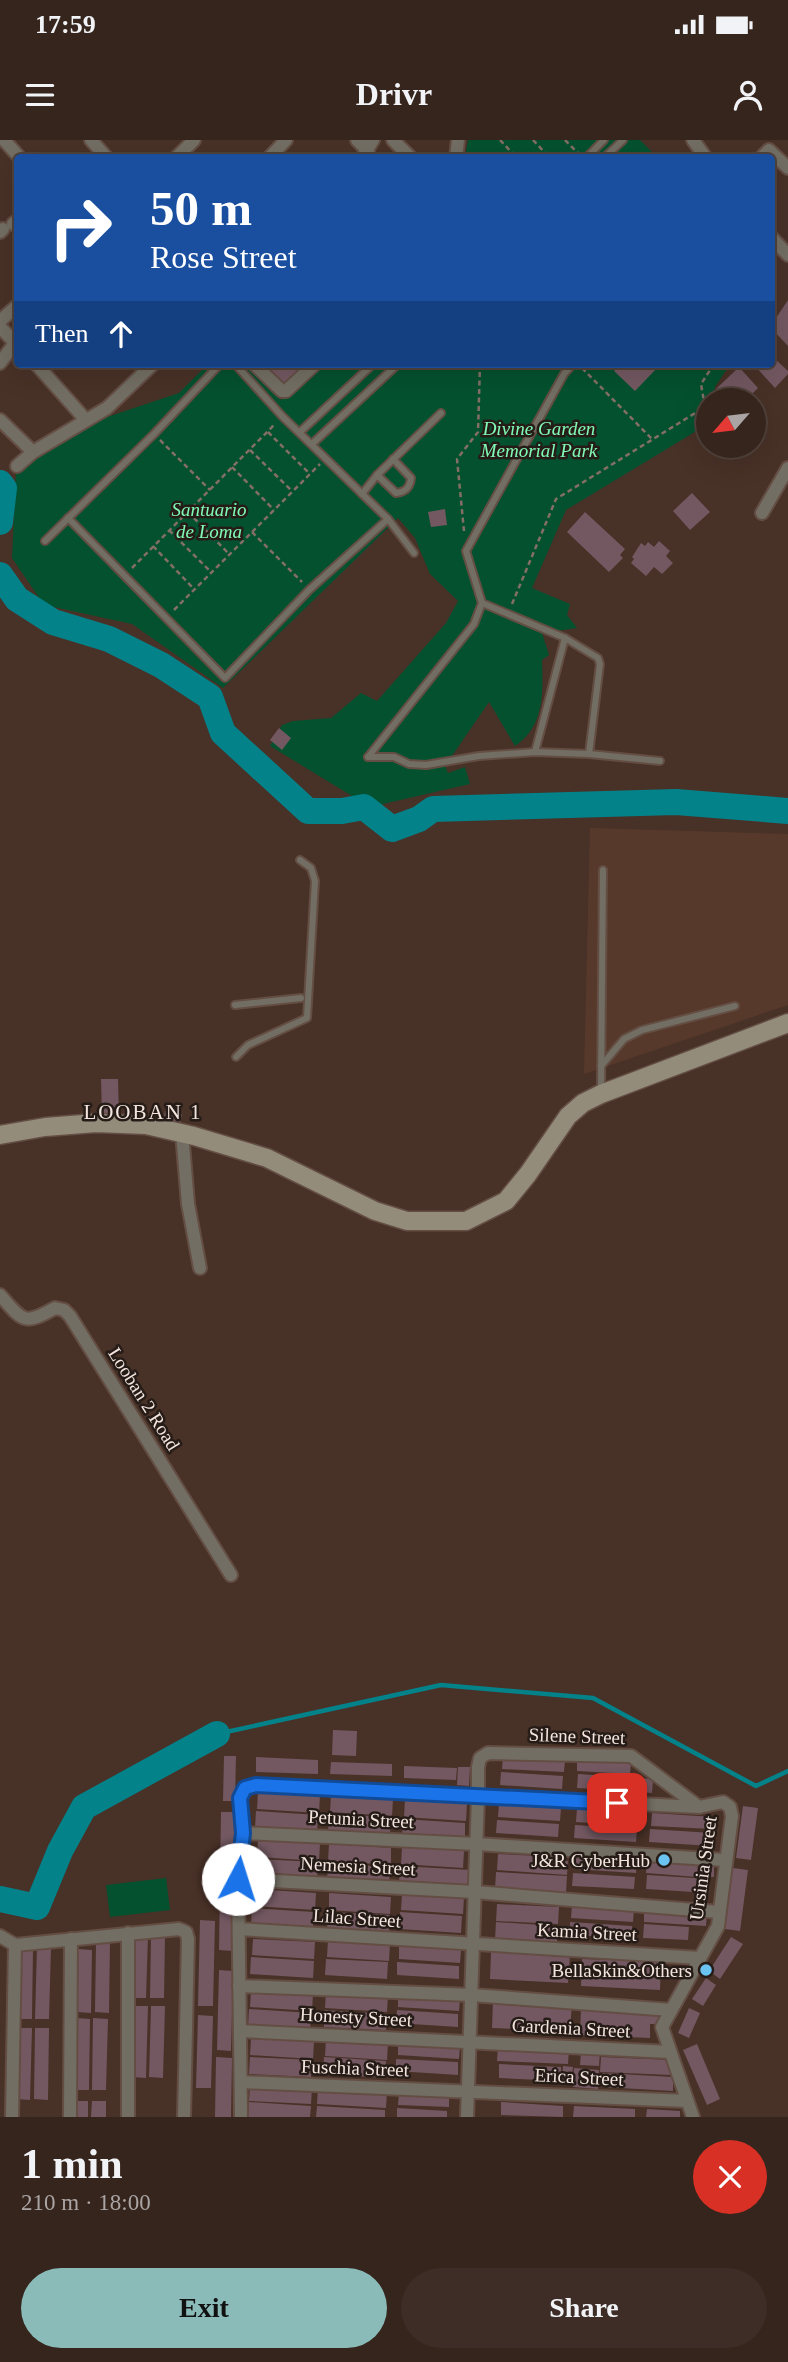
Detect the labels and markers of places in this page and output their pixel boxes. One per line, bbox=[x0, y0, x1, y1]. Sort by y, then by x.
pin bbox=[587, 1773, 647, 1833]
place label: J&R CyberHub bbox=[531, 1850, 650, 1871]
marker: J&R CyberHub bbox=[656, 1852, 672, 1868]
place label: BellaSkin&Others bbox=[552, 1960, 692, 1981]
marker: BellaSkin&Others bbox=[698, 1962, 714, 1978]

